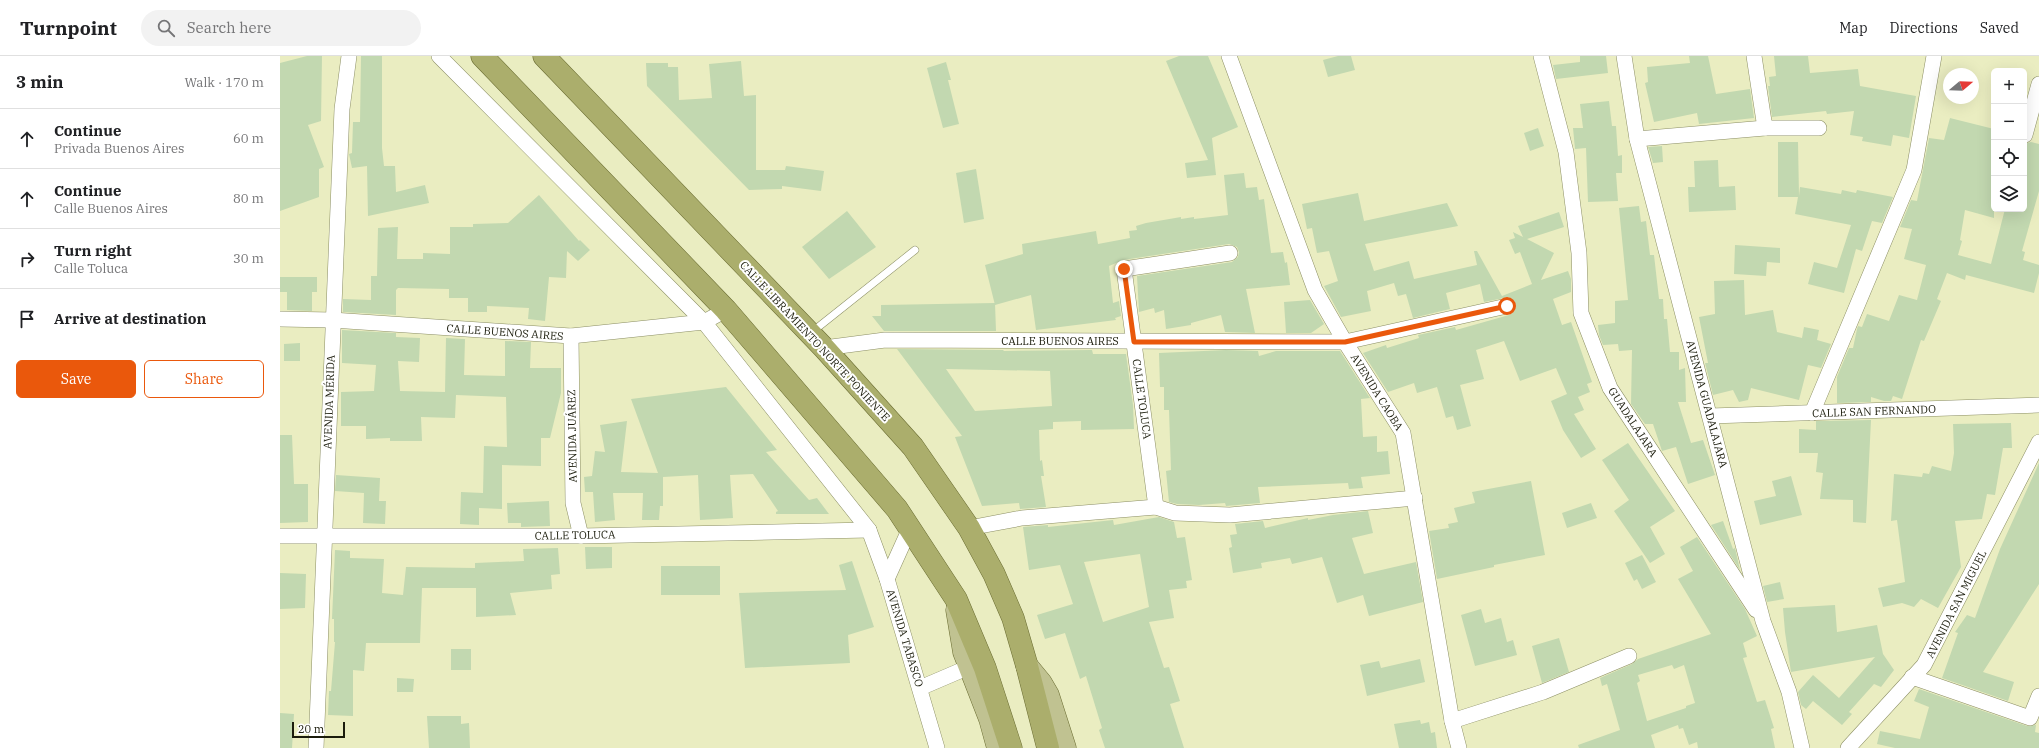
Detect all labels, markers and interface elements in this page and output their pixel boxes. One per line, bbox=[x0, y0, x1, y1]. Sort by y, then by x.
search box bbox=[141, 10, 421, 46]
text: Turnpoint bbox=[20, 16, 117, 40]
icon: search bbox=[155, 17, 177, 39]
text: Search here bbox=[187, 18, 271, 37]
text: Map bbox=[1839, 19, 1868, 37]
text: Directions bbox=[1890, 19, 1958, 37]
text: Saved bbox=[1980, 19, 2019, 37]
north arrow bbox=[1943, 68, 1979, 104]
map controls bbox=[1991, 68, 2027, 212]
button: + bbox=[1991, 68, 2027, 104]
text: 3 min bbox=[16, 71, 64, 93]
text: Walk · 170 m bbox=[185, 74, 264, 91]
button: − bbox=[1991, 104, 2027, 140]
text: Continue bbox=[54, 121, 121, 140]
icon: ahead bbox=[16, 128, 38, 150]
text: 60 m bbox=[233, 130, 264, 147]
text: Privada Buenos Aires bbox=[54, 140, 184, 157]
button: locate bbox=[1991, 140, 2027, 176]
button: layers bbox=[1991, 176, 2027, 212]
text: Continue bbox=[54, 181, 121, 200]
icon: ahead bbox=[16, 188, 38, 210]
text: 80 m bbox=[233, 190, 264, 207]
text: Calle Buenos Aires bbox=[54, 200, 168, 217]
text: Turn right bbox=[54, 241, 132, 260]
icon: right bbox=[16, 248, 38, 270]
text: 30 m bbox=[233, 250, 264, 267]
street label: CALLE LIBRAMIENTO NORTE PONIENTE bbox=[737, 258, 893, 424]
text: Calle Toluca bbox=[54, 260, 128, 277]
route end bbox=[1115, 260, 1133, 278]
route start bbox=[1498, 297, 1516, 315]
icon: arrive bbox=[16, 308, 38, 330]
text: Arrive at destination bbox=[54, 309, 206, 328]
street label: CALLE BUENOS AIRES bbox=[446, 321, 564, 343]
street label: CALLE BUENOS AIRES bbox=[1001, 334, 1119, 348]
street label: AVENIDA GUADALAJARA bbox=[1683, 339, 1731, 470]
street label: AVENIDA CAOBA bbox=[1348, 351, 1407, 433]
street label: AVENIDA MÉRIDA bbox=[320, 354, 338, 449]
street label: CALLE TOLUCA bbox=[1129, 358, 1155, 440]
button: Save bbox=[16, 360, 136, 398]
button: Share bbox=[144, 360, 264, 398]
street label: GUADALAJARA bbox=[1605, 385, 1661, 460]
street label: AVENIDA JUÁREZ bbox=[564, 389, 580, 483]
street label: CALLE SAN FERNANDO bbox=[1812, 402, 1936, 420]
street label: CALLE TOLUCA bbox=[534, 527, 616, 543]
street label: AVENIDA SAN MIGUEL bbox=[1923, 548, 1989, 660]
street label: AVENIDA TABASCO bbox=[883, 587, 927, 689]
scale bar bbox=[292, 720, 345, 739]
text: 20 m bbox=[298, 722, 324, 736]

